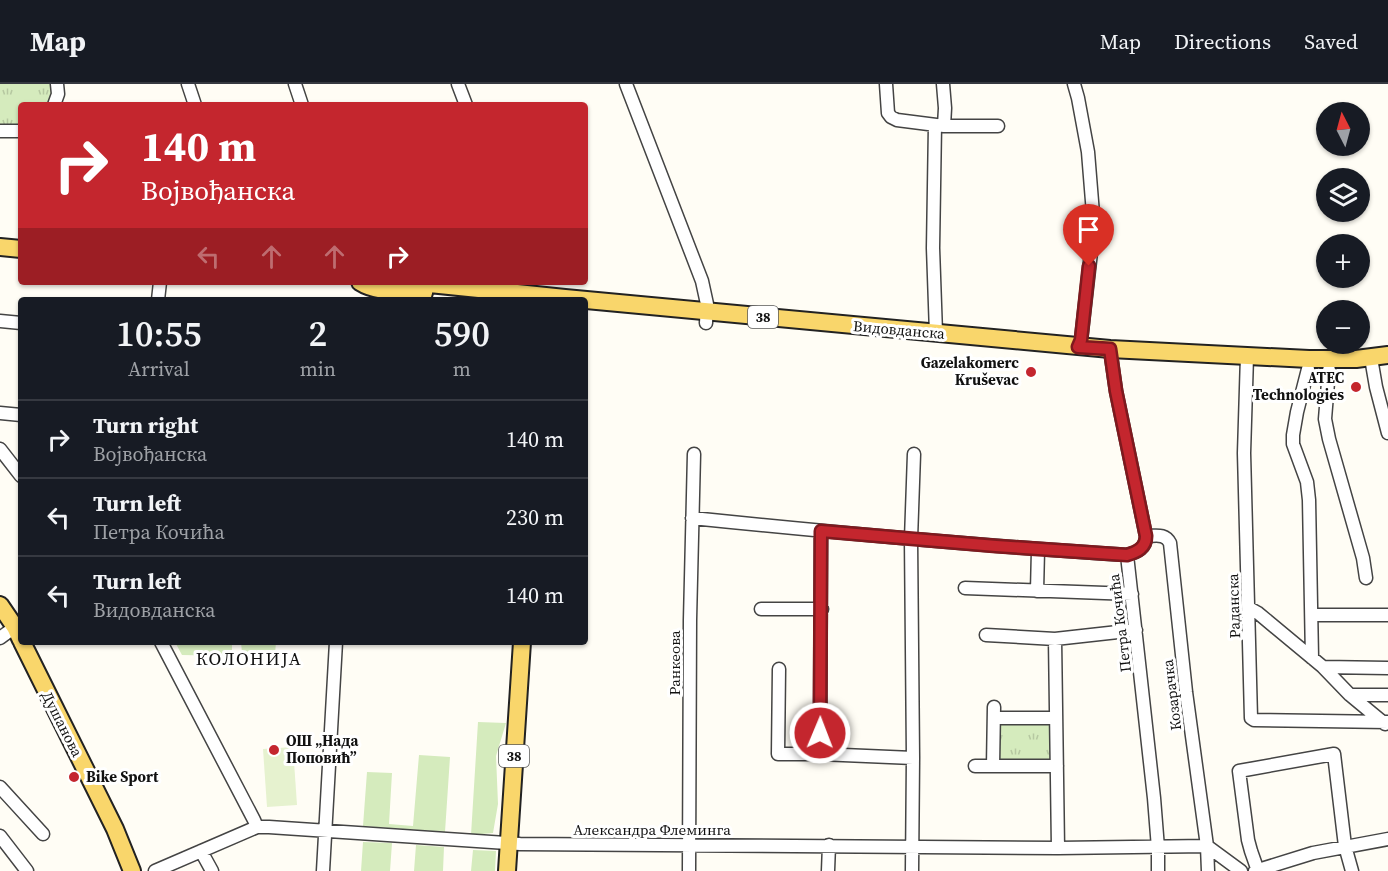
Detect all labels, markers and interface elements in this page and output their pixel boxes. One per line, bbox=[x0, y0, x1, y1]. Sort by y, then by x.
text: Map bbox=[30, 22, 86, 60]
text: Map bbox=[1100, 27, 1141, 56]
text: Directions bbox=[1174, 27, 1271, 56]
text: Saved bbox=[1304, 27, 1358, 56]
north arrow bbox=[1316, 102, 1370, 156]
map controls bbox=[1316, 102, 1370, 354]
text: 140 m bbox=[141, 117, 256, 175]
icon: right bbox=[42, 126, 120, 204]
button: layers bbox=[1316, 168, 1370, 222]
text: Војвођанска bbox=[141, 172, 295, 209]
pin bbox=[1063, 204, 1114, 266]
icon: arrive bbox=[1072, 213, 1105, 246]
button: + bbox=[1316, 234, 1370, 288]
icon: left bbox=[192, 240, 225, 273]
icon: ahead bbox=[255, 240, 288, 273]
icon: ahead bbox=[318, 240, 351, 273]
icon: right bbox=[381, 240, 414, 273]
button: − bbox=[1316, 300, 1370, 354]
road number: 38 bbox=[748, 306, 778, 328]
text: 10:55 bbox=[116, 309, 202, 358]
text: 2 bbox=[308, 309, 327, 358]
text: 590 bbox=[434, 309, 490, 358]
street label: Видовданска bbox=[852, 315, 946, 344]
place label: Gazelakomerc Kruševac bbox=[921, 352, 1019, 390]
text: Arrival bbox=[128, 355, 190, 383]
text: min bbox=[300, 355, 336, 383]
text: m bbox=[453, 355, 471, 383]
marker: Gazelakomerc Kruševac bbox=[1024, 365, 1038, 379]
place label: ATEC Technologies bbox=[1253, 367, 1344, 405]
marker: ATEC Technologies bbox=[1349, 380, 1363, 394]
text: Turn right bbox=[93, 410, 198, 440]
icon: right bbox=[42, 423, 75, 456]
text: 140 m bbox=[506, 424, 564, 454]
text: Војвођанска bbox=[93, 440, 207, 468]
text: Turn left bbox=[93, 488, 181, 518]
icon: left bbox=[42, 501, 75, 534]
text: 230 m bbox=[506, 502, 564, 532]
text: Петра Кочића bbox=[93, 518, 225, 546]
text: Turn left bbox=[93, 566, 181, 596]
street label: Петра Кочића bbox=[1103, 572, 1136, 673]
street label: Раданска bbox=[1222, 573, 1245, 639]
icon: left bbox=[42, 579, 75, 612]
text: 140 m bbox=[506, 580, 564, 610]
text: Видовданска bbox=[93, 596, 216, 624]
street label: Ранкеова bbox=[664, 630, 685, 696]
district label: КОЛОНИЈА bbox=[196, 646, 302, 671]
street label: Козарачка bbox=[1157, 658, 1186, 732]
street label: Душанова bbox=[37, 687, 88, 761]
position arrow bbox=[788, 701, 852, 765]
place label: ОШ „Нада Поповић” bbox=[286, 730, 359, 768]
marker: ОШ „Нада Поповић” bbox=[267, 743, 281, 757]
road number: 38 bbox=[499, 745, 529, 767]
place label: Bike Sport bbox=[86, 766, 159, 787]
marker: Bike Sport bbox=[67, 770, 81, 784]
street label: Александра Флеминга bbox=[573, 819, 731, 840]

